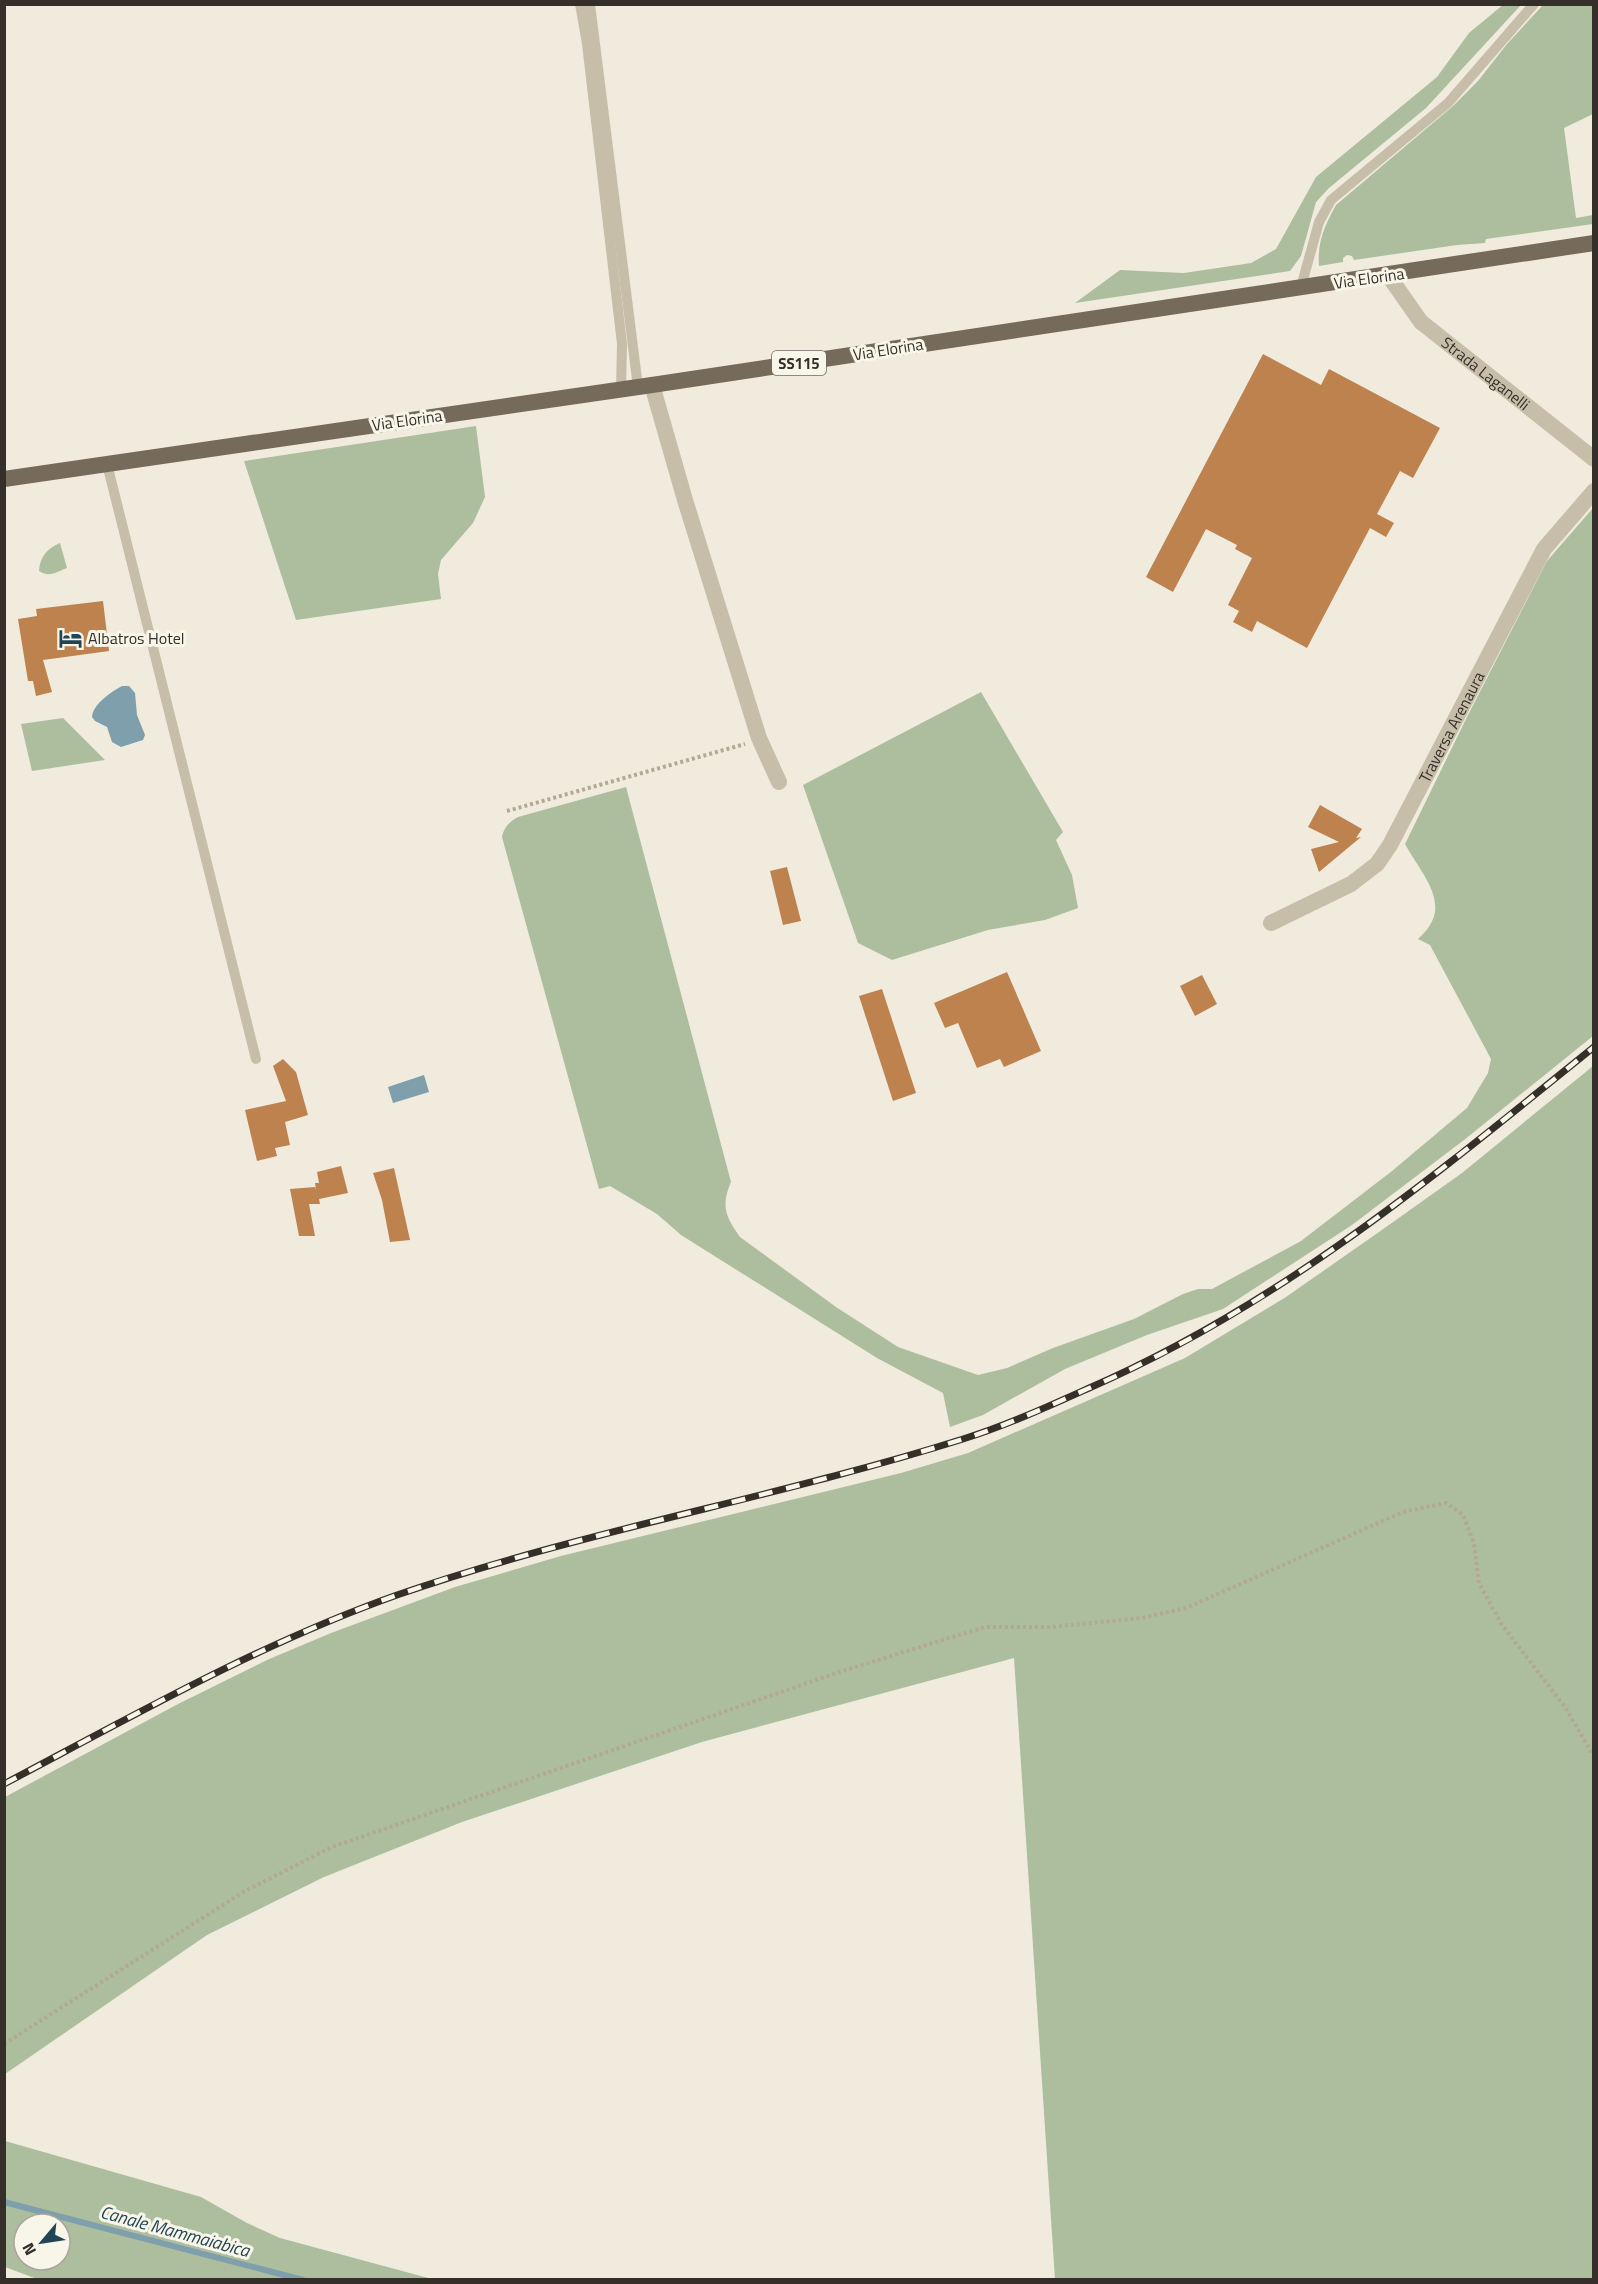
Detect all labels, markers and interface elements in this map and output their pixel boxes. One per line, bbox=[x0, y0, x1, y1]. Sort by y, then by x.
street label: Via Elorina bbox=[1332, 261, 1406, 295]
street label: Strada Laganelli bbox=[1436, 331, 1535, 416]
street label: Via Elorina bbox=[851, 332, 925, 366]
road number: SS115 bbox=[772, 351, 826, 375]
street label: Via Elorina bbox=[370, 403, 444, 437]
hotel icon: Albatros Hotel bbox=[57, 625, 83, 651]
place label: Albatros Hotel bbox=[88, 626, 185, 650]
street label: Traversa Arenaura bbox=[1413, 667, 1490, 787]
water label: Canale Mammaiabica bbox=[97, 2198, 254, 2264]
north arrow bbox=[12, 2212, 72, 2272]
text: N bbox=[16, 2239, 42, 2260]

